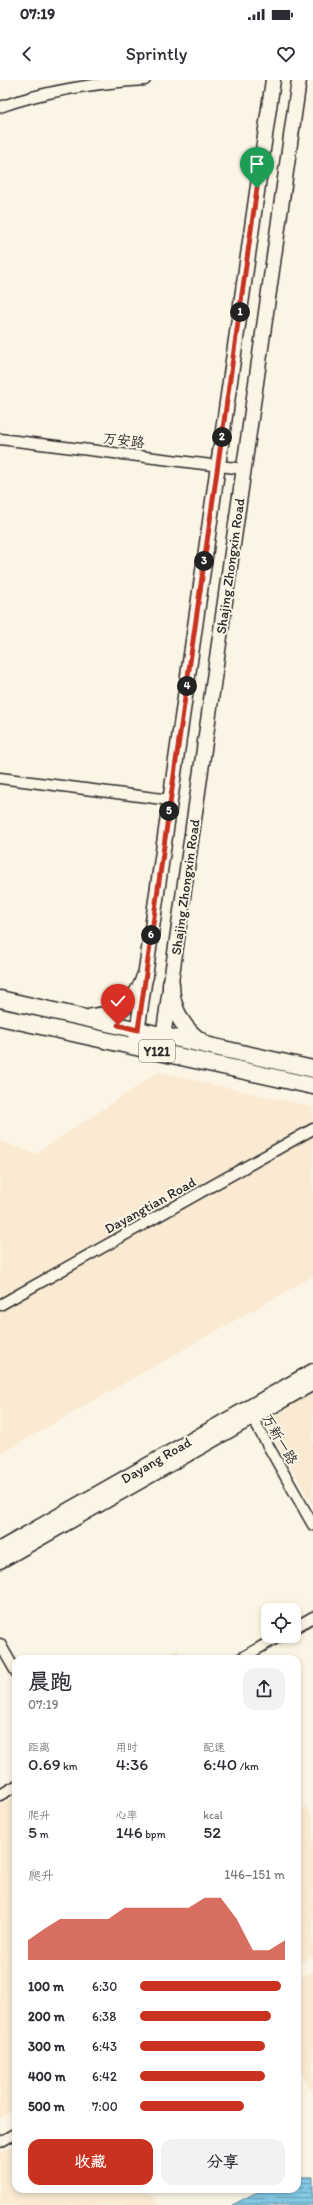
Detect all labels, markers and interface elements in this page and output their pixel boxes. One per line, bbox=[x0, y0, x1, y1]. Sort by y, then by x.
text: 07:19 bbox=[20, 5, 55, 23]
icon: back bbox=[16, 43, 38, 65]
text: Sprintly bbox=[126, 43, 187, 65]
icon: heart bbox=[275, 43, 297, 65]
pin bbox=[240, 147, 274, 188]
icon: arrive bbox=[246, 153, 268, 175]
pin: 1 bbox=[230, 302, 250, 322]
text: 1 bbox=[237, 305, 243, 318]
pin: 2 bbox=[212, 427, 232, 447]
street label: 万安路 bbox=[102, 430, 146, 451]
text: 2 bbox=[219, 430, 225, 443]
street label: Shajing Zhongxin Road bbox=[213, 497, 248, 635]
pin: 3 bbox=[194, 551, 214, 571]
text: 3 bbox=[201, 554, 207, 567]
pin: 4 bbox=[177, 676, 197, 696]
text: 4 bbox=[184, 679, 190, 692]
pin: 5 bbox=[159, 801, 179, 821]
text: 5 bbox=[166, 804, 172, 817]
street label: Shajing Zhongxin Road bbox=[168, 818, 203, 956]
pin: 6 bbox=[141, 925, 161, 945]
text: 6 bbox=[148, 928, 154, 941]
pin bbox=[101, 984, 135, 1025]
icon: check bbox=[107, 990, 129, 1012]
road number: Y121 bbox=[139, 1040, 175, 1062]
street label: Dayangtian Road bbox=[102, 1173, 199, 1238]
street label: 万新一路 bbox=[258, 1411, 301, 1468]
street label: Dayang Road bbox=[118, 1433, 195, 1487]
map controls bbox=[261, 1603, 301, 1643]
button: locate bbox=[261, 1603, 301, 1643]
text: 晨跑 bbox=[28, 1668, 72, 1695]
button: share bbox=[243, 1668, 285, 1710]
text: 07:19 bbox=[28, 1697, 58, 1712]
text: 距离 bbox=[28, 1741, 50, 1754]
text: 用时 bbox=[116, 1741, 138, 1754]
text: 配速 bbox=[203, 1741, 225, 1754]
text: 0.69 bbox=[28, 1754, 61, 1774]
text: 4:36 bbox=[116, 1754, 148, 1774]
text: 6:40 bbox=[203, 1754, 237, 1774]
text: km bbox=[61, 1760, 78, 1773]
text: /km bbox=[237, 1760, 259, 1773]
text: 爬升 bbox=[28, 1809, 50, 1822]
text: 心率 bbox=[116, 1809, 138, 1822]
text: kcal bbox=[203, 1809, 223, 1822]
text: 5 bbox=[28, 1822, 37, 1842]
text: 146 bbox=[116, 1822, 143, 1842]
text: 52 bbox=[203, 1822, 221, 1842]
text: m bbox=[37, 1828, 49, 1841]
text: bpm bbox=[143, 1828, 166, 1841]
text: 146–151 m bbox=[224, 1867, 285, 1882]
text: 爬升 bbox=[28, 1868, 54, 1883]
text: 100 m bbox=[28, 1979, 64, 1994]
text: 6:30 bbox=[92, 1979, 117, 1994]
text: 200 m bbox=[28, 2009, 65, 2024]
text: 6:38 bbox=[92, 2009, 116, 2024]
text: 300 m bbox=[28, 2039, 65, 2054]
text: 6:43 bbox=[92, 2039, 117, 2054]
text: 400 m bbox=[28, 2069, 66, 2084]
text: 6:42 bbox=[92, 2069, 117, 2084]
text: 500 m bbox=[28, 2099, 65, 2114]
text: 7:00 bbox=[92, 2099, 118, 2114]
button: 收藏 bbox=[28, 2139, 153, 2185]
button: 分享 bbox=[161, 2139, 285, 2185]

